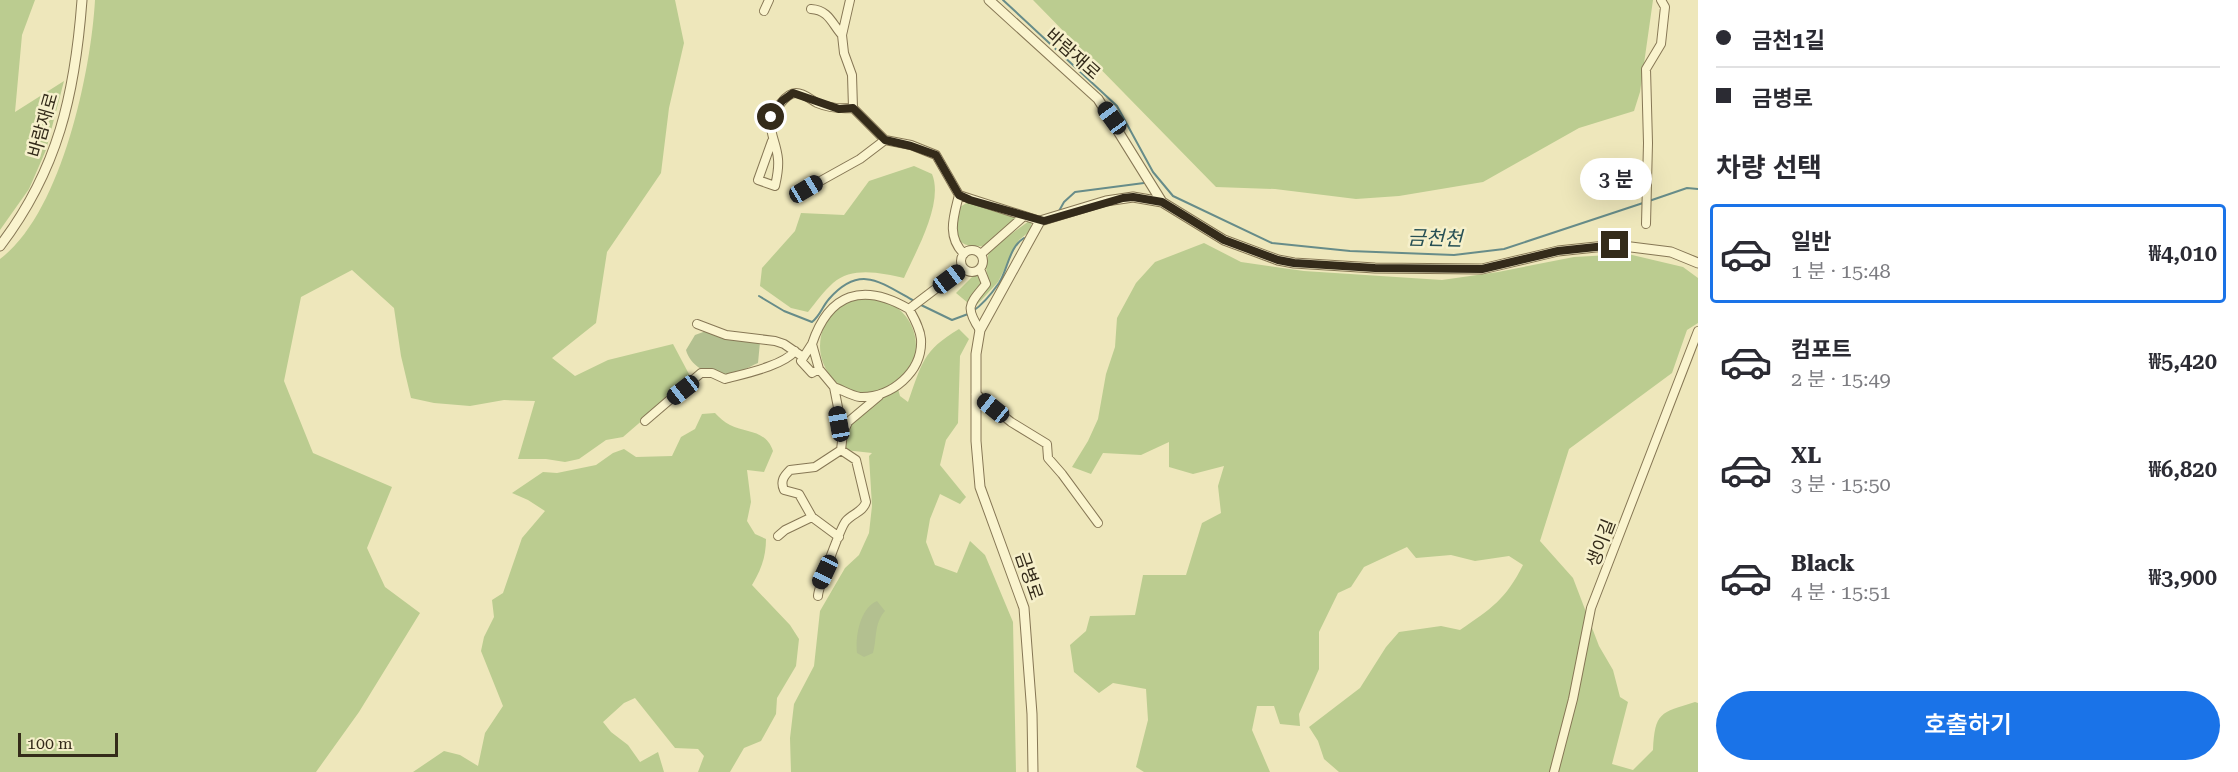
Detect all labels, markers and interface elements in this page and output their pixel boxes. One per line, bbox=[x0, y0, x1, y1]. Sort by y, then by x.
street label: 바람재로 bbox=[1042, 24, 1105, 84]
text: 금천1길 bbox=[1752, 28, 1825, 53]
text: 금병로 bbox=[1752, 86, 1813, 111]
street label: 바람재로 bbox=[23, 90, 62, 160]
car bbox=[1094, 98, 1130, 138]
route start bbox=[757, 103, 784, 130]
text: 차량 선택 bbox=[1716, 152, 1822, 184]
callout: 3 분 bbox=[1579, 158, 1651, 200]
text: 3 분 bbox=[1599, 167, 1633, 191]
car bbox=[786, 172, 826, 206]
water label: 금천천 bbox=[1407, 226, 1465, 251]
icon: car bbox=[1719, 227, 1773, 281]
text: 일반 bbox=[1791, 229, 1831, 254]
route end bbox=[1601, 231, 1628, 258]
text: ₩4,010 bbox=[2149, 241, 2217, 266]
text: 1 분 · 15:48 bbox=[1791, 259, 1891, 283]
car bbox=[929, 261, 969, 297]
icon: car bbox=[1719, 335, 1773, 389]
text: 컴포트 bbox=[1791, 337, 1852, 362]
text: ₩5,420 bbox=[2149, 349, 2217, 374]
text: 2 분 · 15:49 bbox=[1791, 367, 1891, 391]
car bbox=[663, 372, 703, 408]
car bbox=[973, 390, 1013, 426]
car bbox=[827, 405, 851, 443]
icon: car bbox=[1719, 443, 1773, 497]
text: XL bbox=[1791, 443, 1821, 468]
text: ₩6,820 bbox=[2149, 457, 2217, 482]
text: 3 분 · 15:50 bbox=[1791, 472, 1891, 496]
street label: 생이길 bbox=[1582, 516, 1619, 570]
street label: 금병로 bbox=[1011, 549, 1047, 603]
icon: car bbox=[1719, 551, 1773, 605]
text: Black bbox=[1791, 551, 1855, 576]
car bbox=[809, 552, 841, 592]
text: ₩3,900 bbox=[2149, 565, 2217, 590]
text: 4 분 · 15:51 bbox=[1791, 580, 1891, 604]
button: 호출하기 bbox=[1716, 691, 2220, 760]
scale bar bbox=[18, 730, 118, 758]
text: 100 m bbox=[27, 734, 73, 753]

